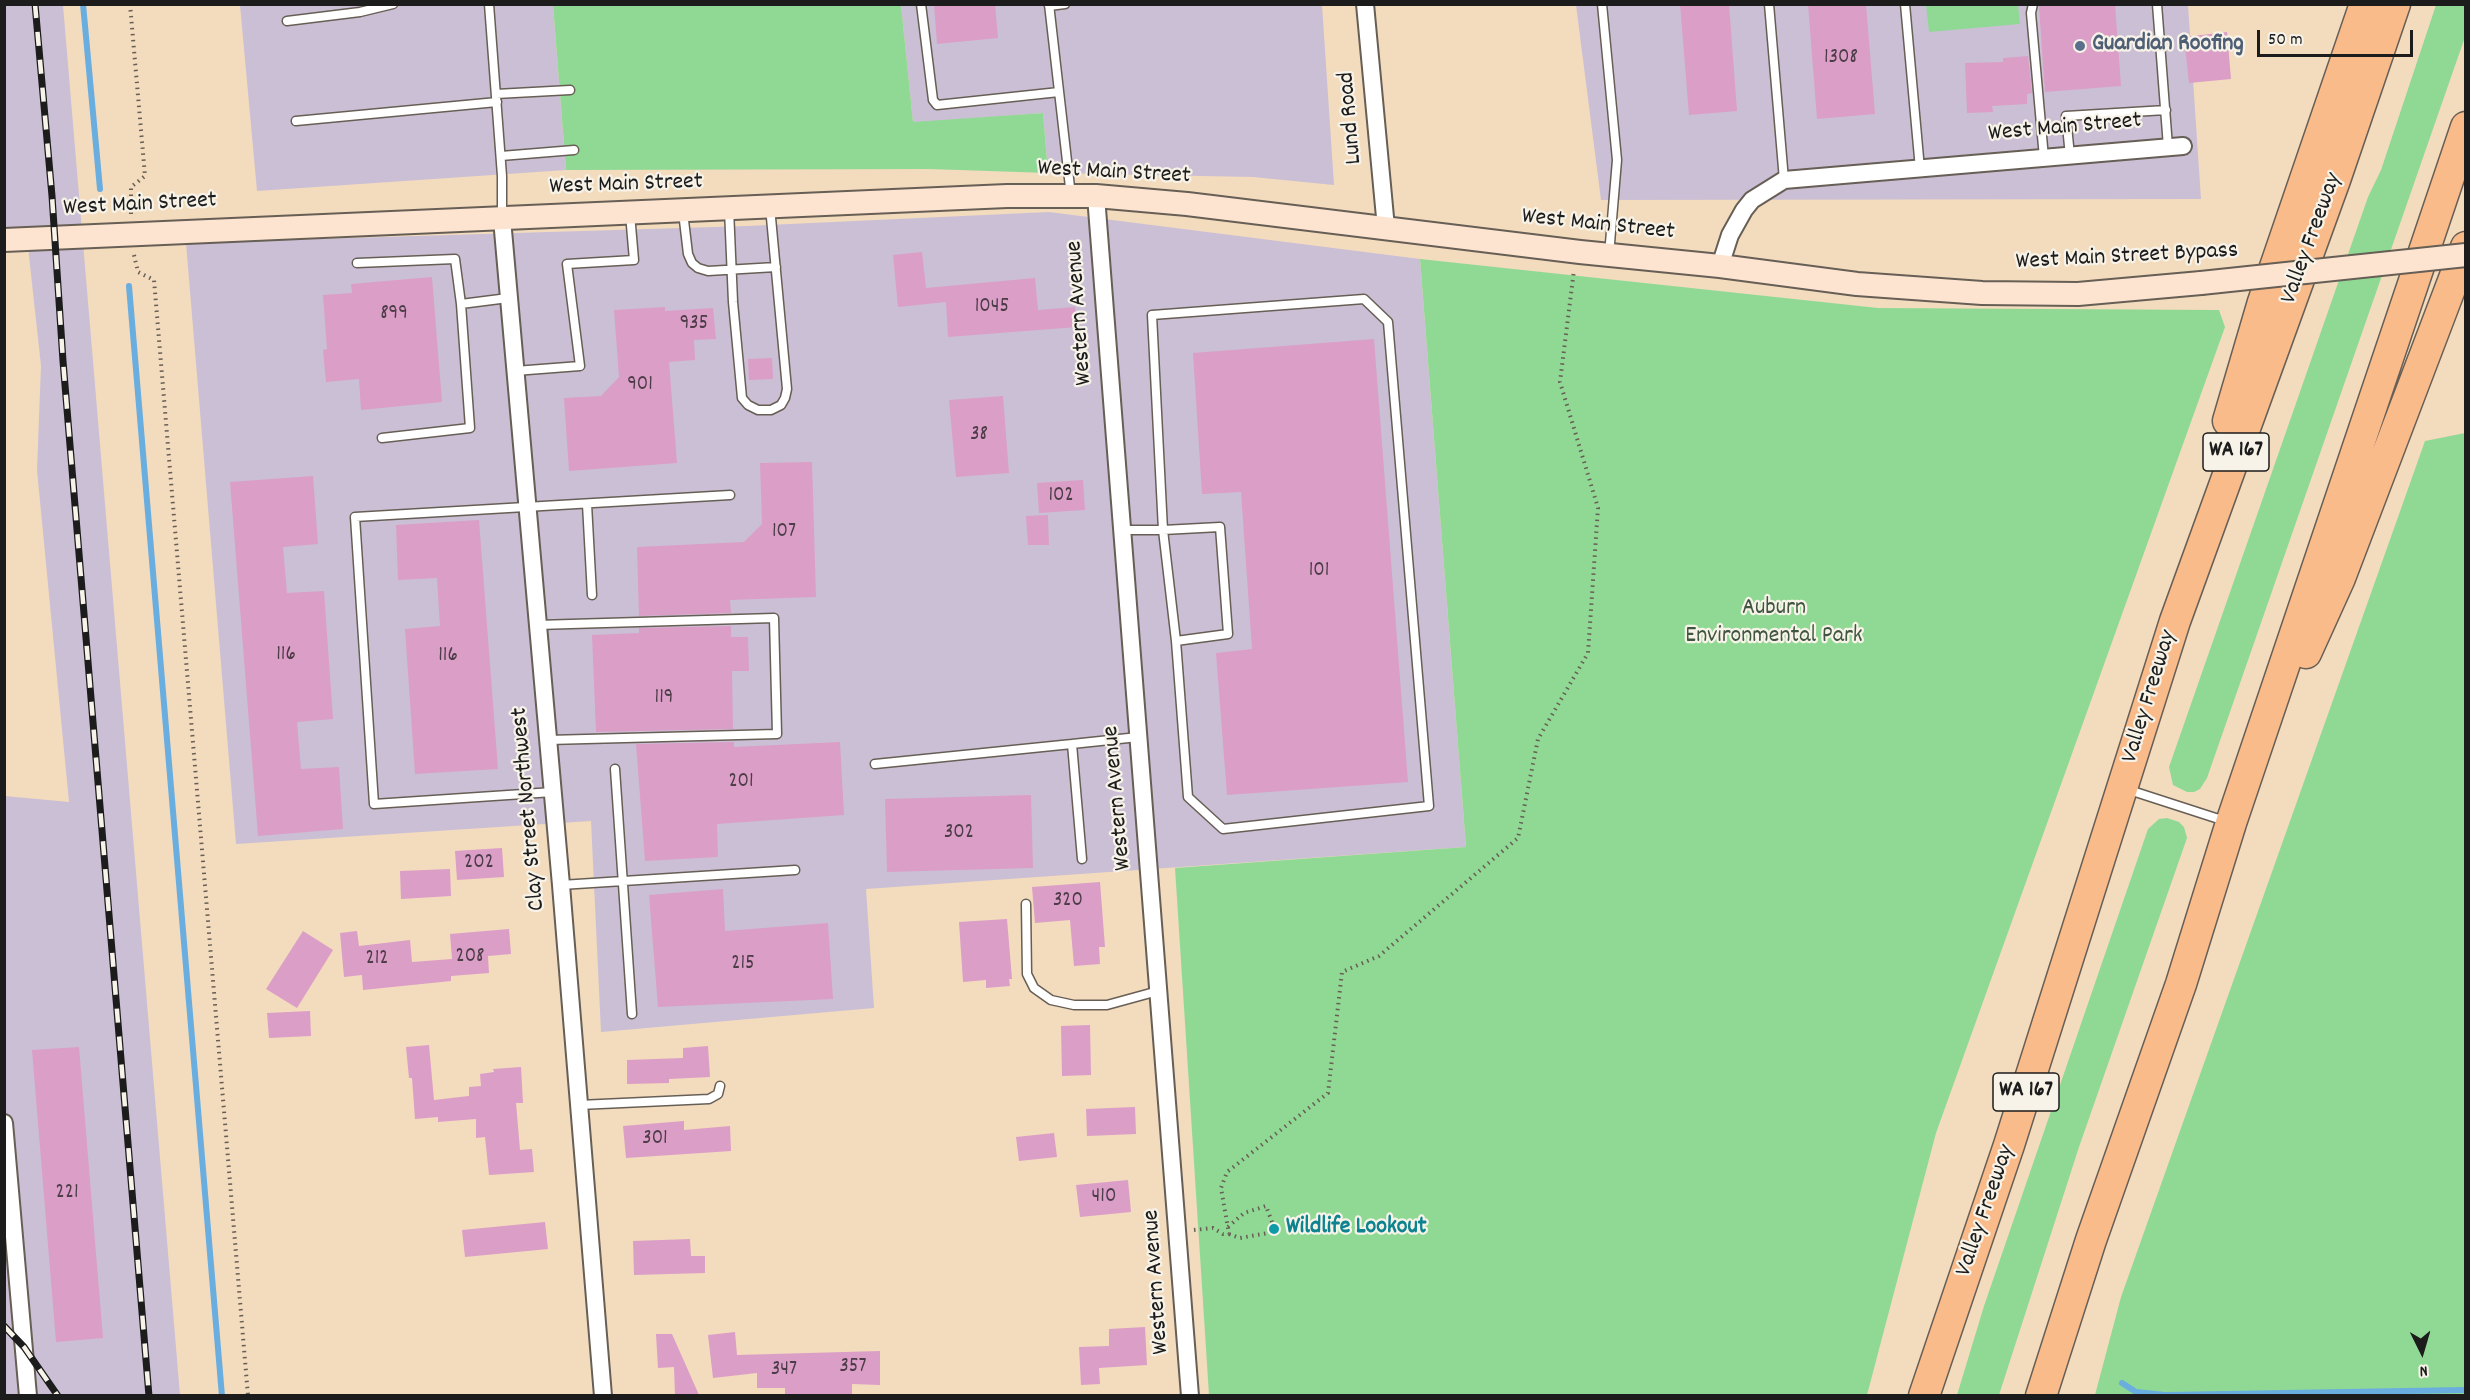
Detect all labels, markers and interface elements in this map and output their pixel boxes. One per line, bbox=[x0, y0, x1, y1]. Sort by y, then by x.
scale bar bbox=[2260, 18, 2416, 56]
text: 50 m bbox=[2268, 28, 2303, 53]
place label: Guardian Roofing bbox=[2092, 32, 2244, 60]
marker: Guardian Roofing bbox=[2073, 39, 2087, 53]
house number: 1308 bbox=[1824, 46, 1858, 72]
street label: Lund Road bbox=[1334, 70, 1370, 166]
street label: West Main Street bbox=[1987, 108, 2143, 150]
street label: West Main Street bbox=[1037, 156, 1191, 192]
street label: West Main Street bbox=[549, 169, 703, 203]
street label: Valley Freeway bbox=[2276, 170, 2350, 308]
street label: West Main Street bbox=[63, 188, 217, 224]
street label: West Main Street bbox=[1520, 204, 1676, 248]
street label: West Main Street Bypass bbox=[2015, 238, 2239, 278]
street label: Western Avenue bbox=[1062, 240, 1100, 386]
house number: 1045 bbox=[975, 295, 1009, 321]
house number: 899 bbox=[380, 302, 408, 328]
house number: 935 bbox=[680, 312, 708, 338]
house number: 901 bbox=[627, 373, 653, 399]
house number: 38 bbox=[970, 423, 988, 449]
road number: WA 167 bbox=[2203, 433, 2269, 471]
house number: 102 bbox=[1048, 484, 1074, 510]
house number: 107 bbox=[772, 520, 796, 546]
house number: 101 bbox=[1309, 559, 1329, 585]
park label: Auburn Environmental Park bbox=[1685, 596, 1863, 652]
street label: Valley Freeway bbox=[2117, 627, 2185, 767]
house number: 116 bbox=[276, 643, 296, 669]
house number: 116 bbox=[438, 644, 458, 670]
house number: 119 bbox=[655, 686, 673, 712]
street label: Clay Street Northwest bbox=[507, 706, 553, 912]
street label: Western Avenue bbox=[1098, 725, 1140, 871]
house number: 201 bbox=[728, 770, 754, 796]
house number: 302 bbox=[944, 821, 974, 847]
house number: 202 bbox=[464, 851, 494, 877]
house number: 320 bbox=[1053, 889, 1083, 915]
house number: 208 bbox=[455, 945, 485, 971]
house number: 212 bbox=[366, 947, 388, 973]
house number: 215 bbox=[731, 952, 755, 978]
road number: WA 167 bbox=[1993, 1073, 2059, 1111]
house number: 301 bbox=[642, 1127, 668, 1153]
street label: Valley Freeway bbox=[1951, 1141, 2023, 1281]
house number: 221 bbox=[56, 1181, 78, 1207]
house number: 410 bbox=[1092, 1185, 1116, 1211]
street label: Western Avenue bbox=[1139, 1209, 1177, 1355]
place label: Wildlife Lookout bbox=[1286, 1215, 1427, 1243]
marker: Wildlife Lookout bbox=[1267, 1222, 1281, 1236]
north arrow bbox=[2392, 1322, 2452, 1382]
house number: 357 bbox=[839, 1355, 867, 1381]
house number: 347 bbox=[771, 1358, 797, 1384]
text: N bbox=[2419, 1359, 2429, 1382]

